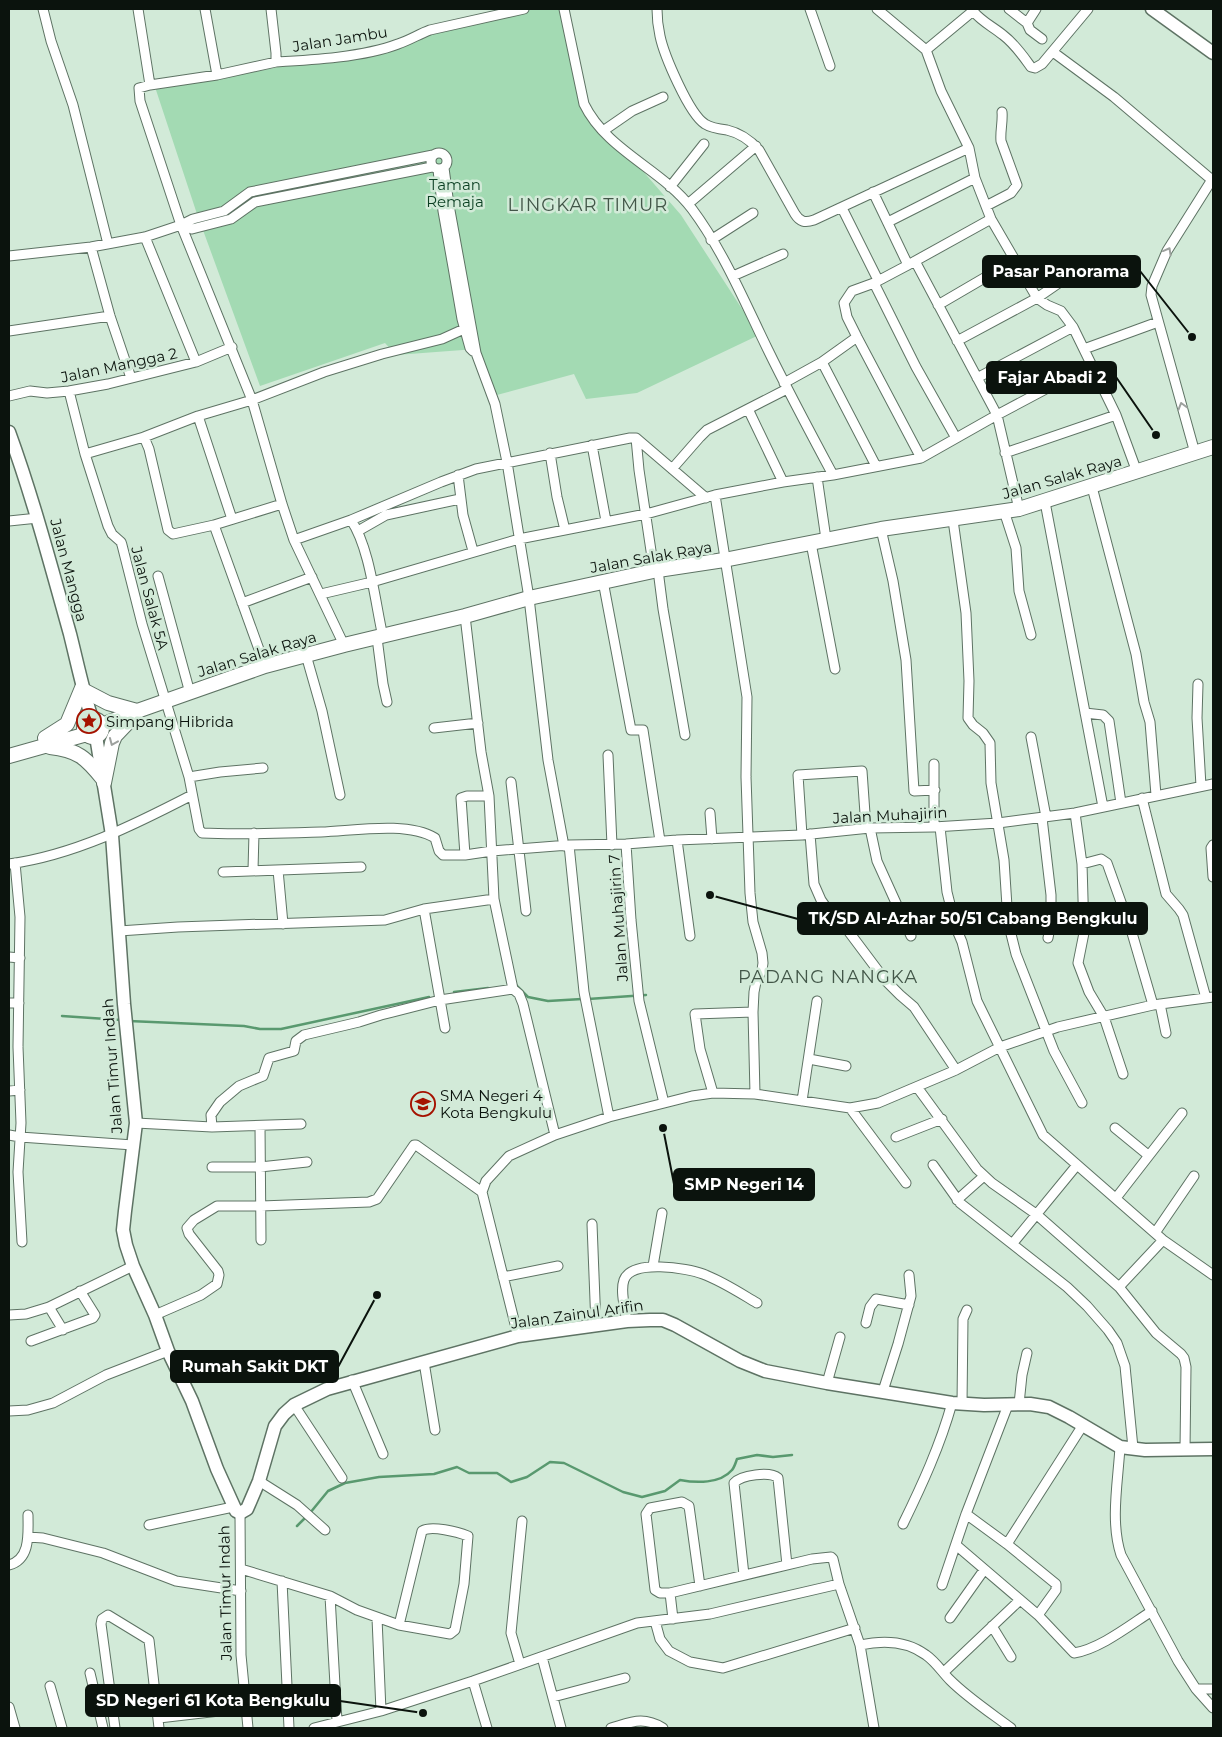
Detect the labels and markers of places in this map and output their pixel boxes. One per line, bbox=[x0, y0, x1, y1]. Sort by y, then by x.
callout: Pasar Panorama bbox=[983, 256, 1140, 287]
callout: Fajar Abadi 2 bbox=[987, 362, 1116, 393]
place icon: Simpang Hibrida bbox=[76, 708, 102, 734]
place label: Simpang Hibrida bbox=[106, 712, 234, 731]
callout: TK/SD Al-Azhar 50/51 Cabang Bengkulu bbox=[798, 903, 1147, 934]
place label: SMA Negeri 4 Kota Bengkulu bbox=[440, 1086, 552, 1122]
school or university icon: SMA Negeri 4 Kota Bengkulu bbox=[410, 1091, 436, 1117]
callout: SMP Negeri 14 bbox=[674, 1169, 814, 1200]
callout: Rumah Sakit DKT bbox=[171, 1351, 338, 1382]
callout: SD Negeri 61 Kota Bengkulu bbox=[86, 1685, 340, 1716]

